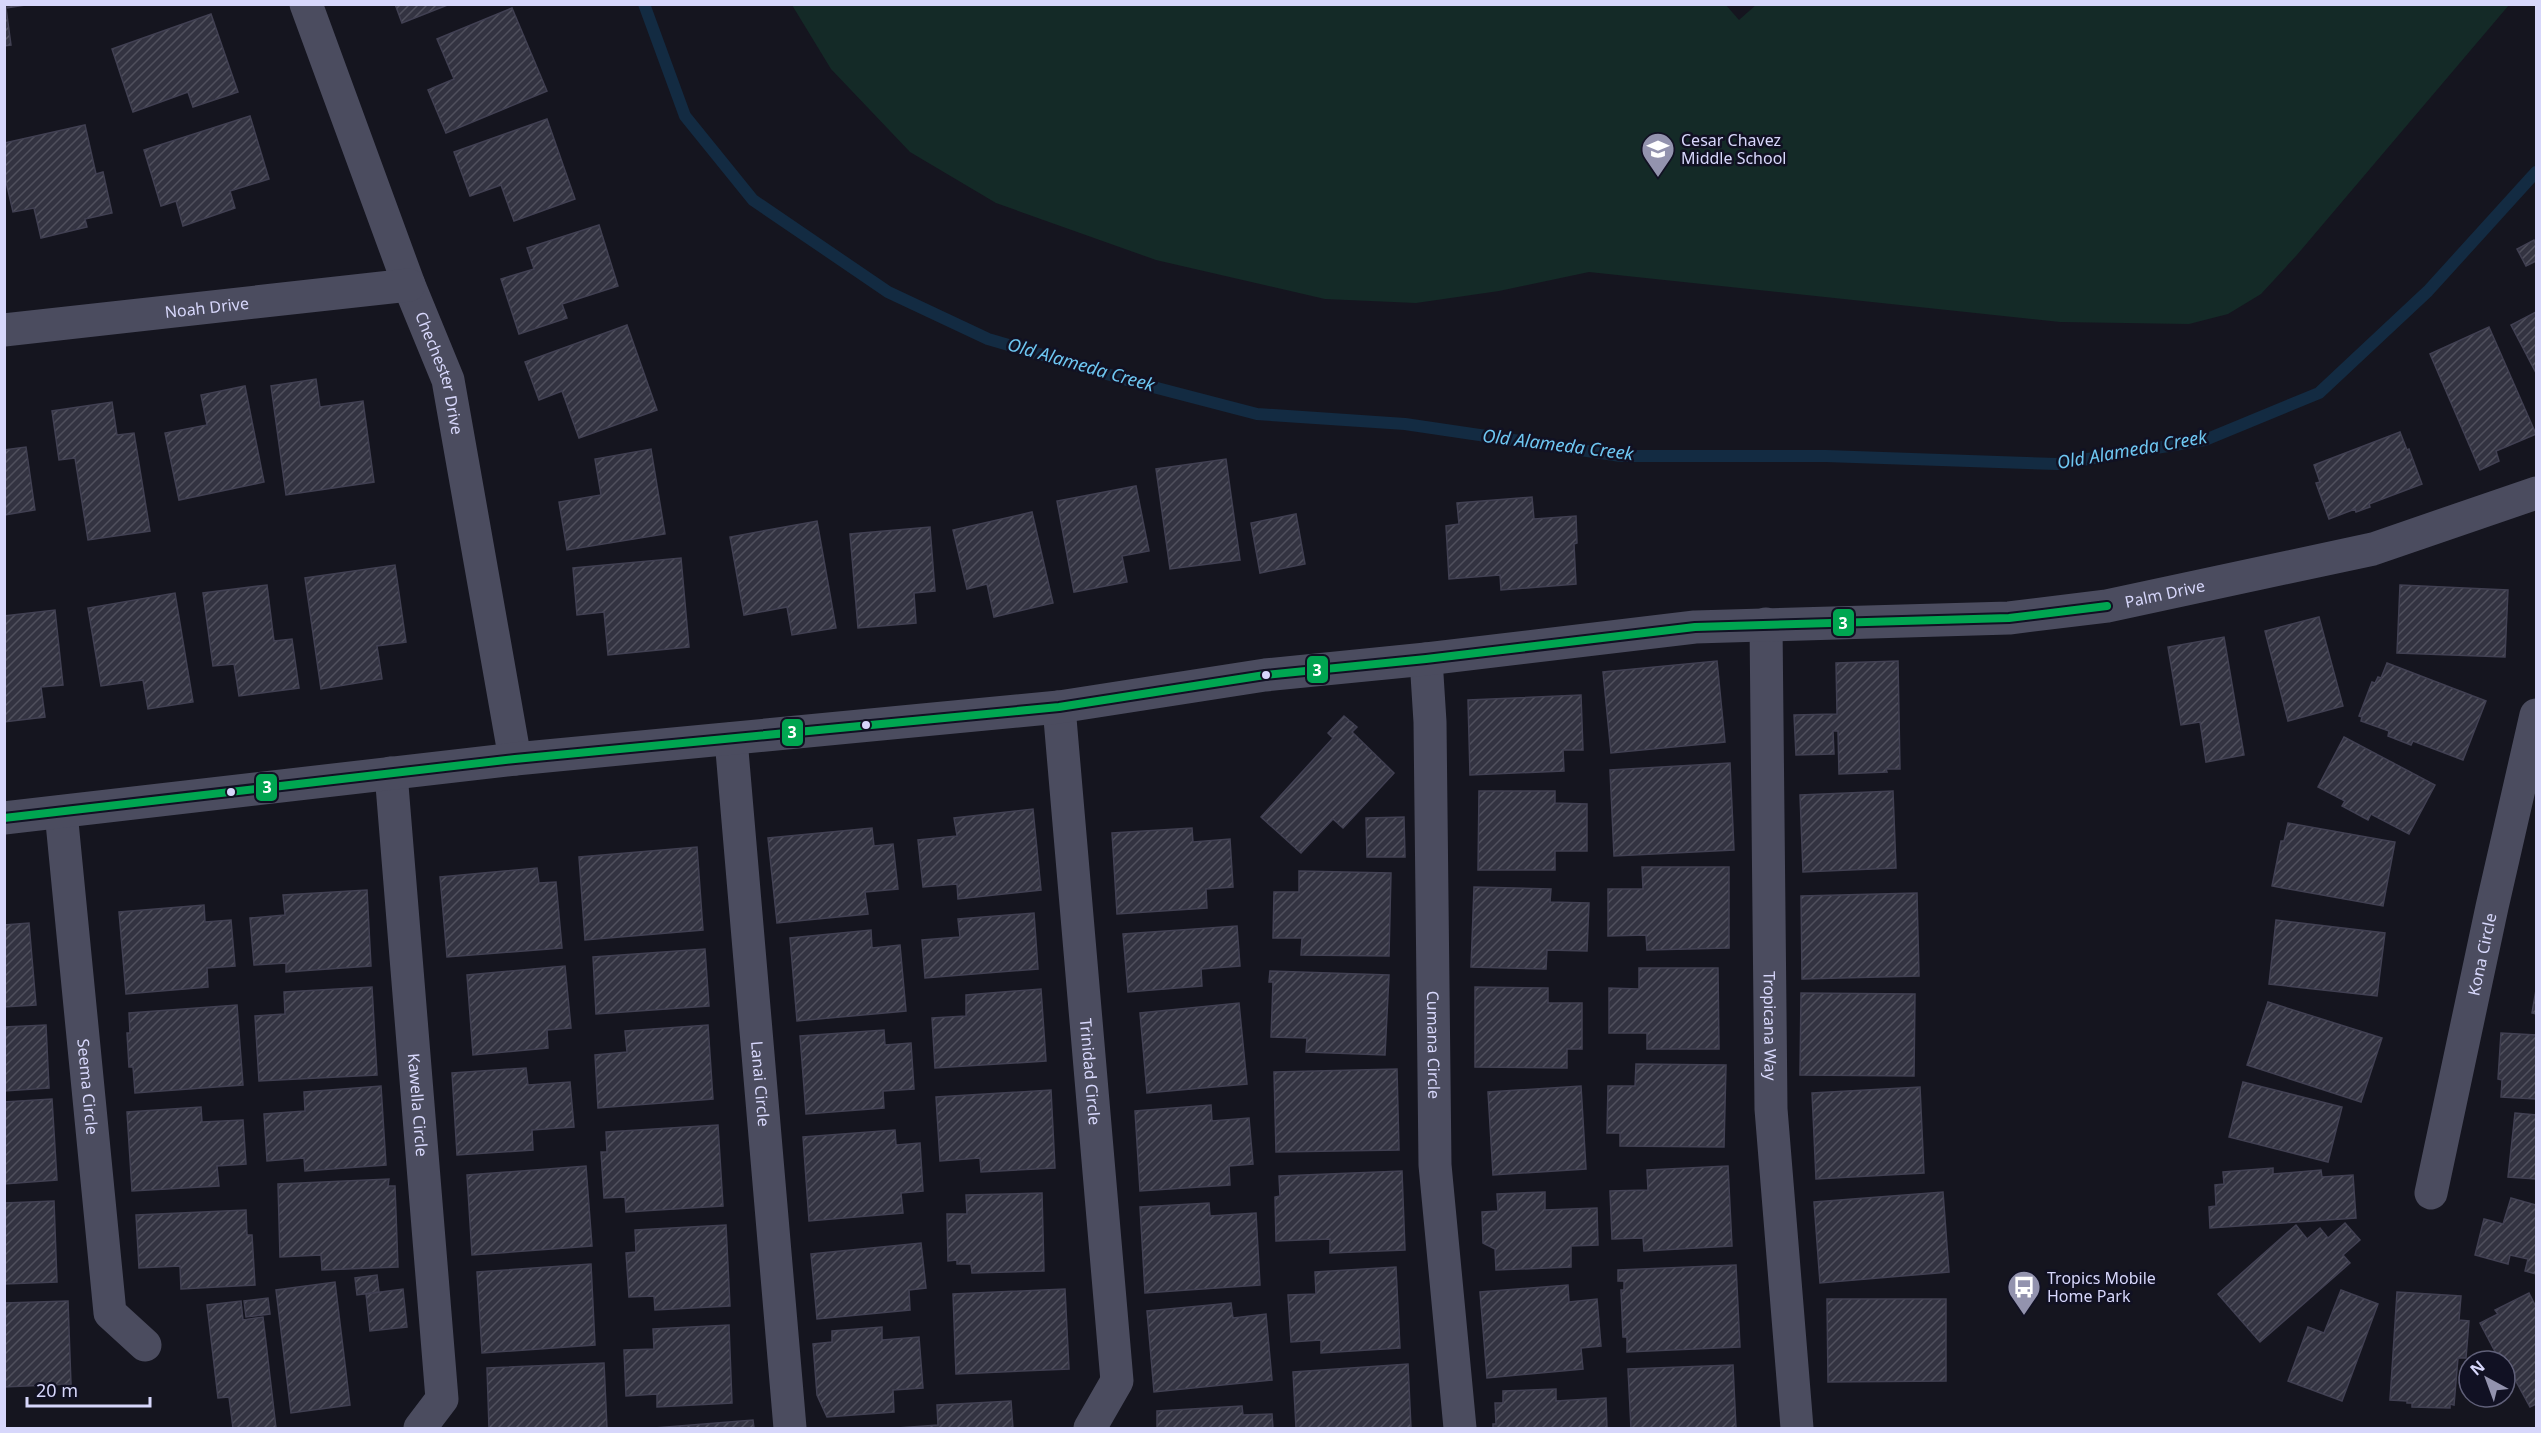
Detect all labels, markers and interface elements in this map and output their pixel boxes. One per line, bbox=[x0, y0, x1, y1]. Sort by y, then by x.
place label: Cesar Chavez Middle School bbox=[1681, 129, 1786, 169]
school or university icon: Cesar Chavez Middle School bbox=[1640, 131, 1676, 178]
street label: Noah Drive bbox=[164, 292, 250, 323]
street label: Chechester Drive bbox=[410, 308, 468, 436]
water label: Old Alameda Creek bbox=[1005, 332, 1159, 397]
water label: Old Alameda Creek bbox=[1481, 423, 1636, 465]
water label: Old Alameda Creek bbox=[2055, 424, 2210, 474]
street label: Palm Drive bbox=[2123, 574, 2207, 613]
line badge: 3 bbox=[1832, 608, 1855, 637]
text: 3 bbox=[1838, 612, 1848, 634]
line badge: 3 bbox=[1306, 655, 1329, 684]
text: 3 bbox=[1312, 659, 1322, 681]
unlabelled marker bbox=[1260, 669, 1272, 681]
line badge: 3 bbox=[781, 718, 804, 747]
unlabelled marker bbox=[860, 719, 872, 731]
text: 3 bbox=[787, 721, 797, 743]
line badge: 3 bbox=[255, 773, 278, 802]
text: 3 bbox=[262, 776, 272, 798]
unlabelled marker bbox=[225, 786, 237, 798]
street label: Kona Circle bbox=[2462, 911, 2501, 998]
street label: Tropicana Way bbox=[1759, 971, 1782, 1082]
street label: Cumana Circle bbox=[1422, 991, 1445, 1099]
street label: Trinidad Circle bbox=[1075, 1017, 1106, 1126]
street label: Seema Circle bbox=[72, 1038, 104, 1136]
street label: Lanai Circle bbox=[746, 1040, 775, 1128]
street label: Kawella Circle bbox=[403, 1052, 433, 1157]
place label: Tropics Mobile Home Park bbox=[2047, 1267, 2156, 1307]
bus stop icon: Tropics Mobile Home Park bbox=[2006, 1269, 2042, 1316]
north arrow bbox=[2457, 1349, 2517, 1409]
text: N bbox=[2465, 1355, 2489, 1380]
scale bar bbox=[27, 1370, 150, 1408]
text: 20 m bbox=[36, 1378, 78, 1402]

